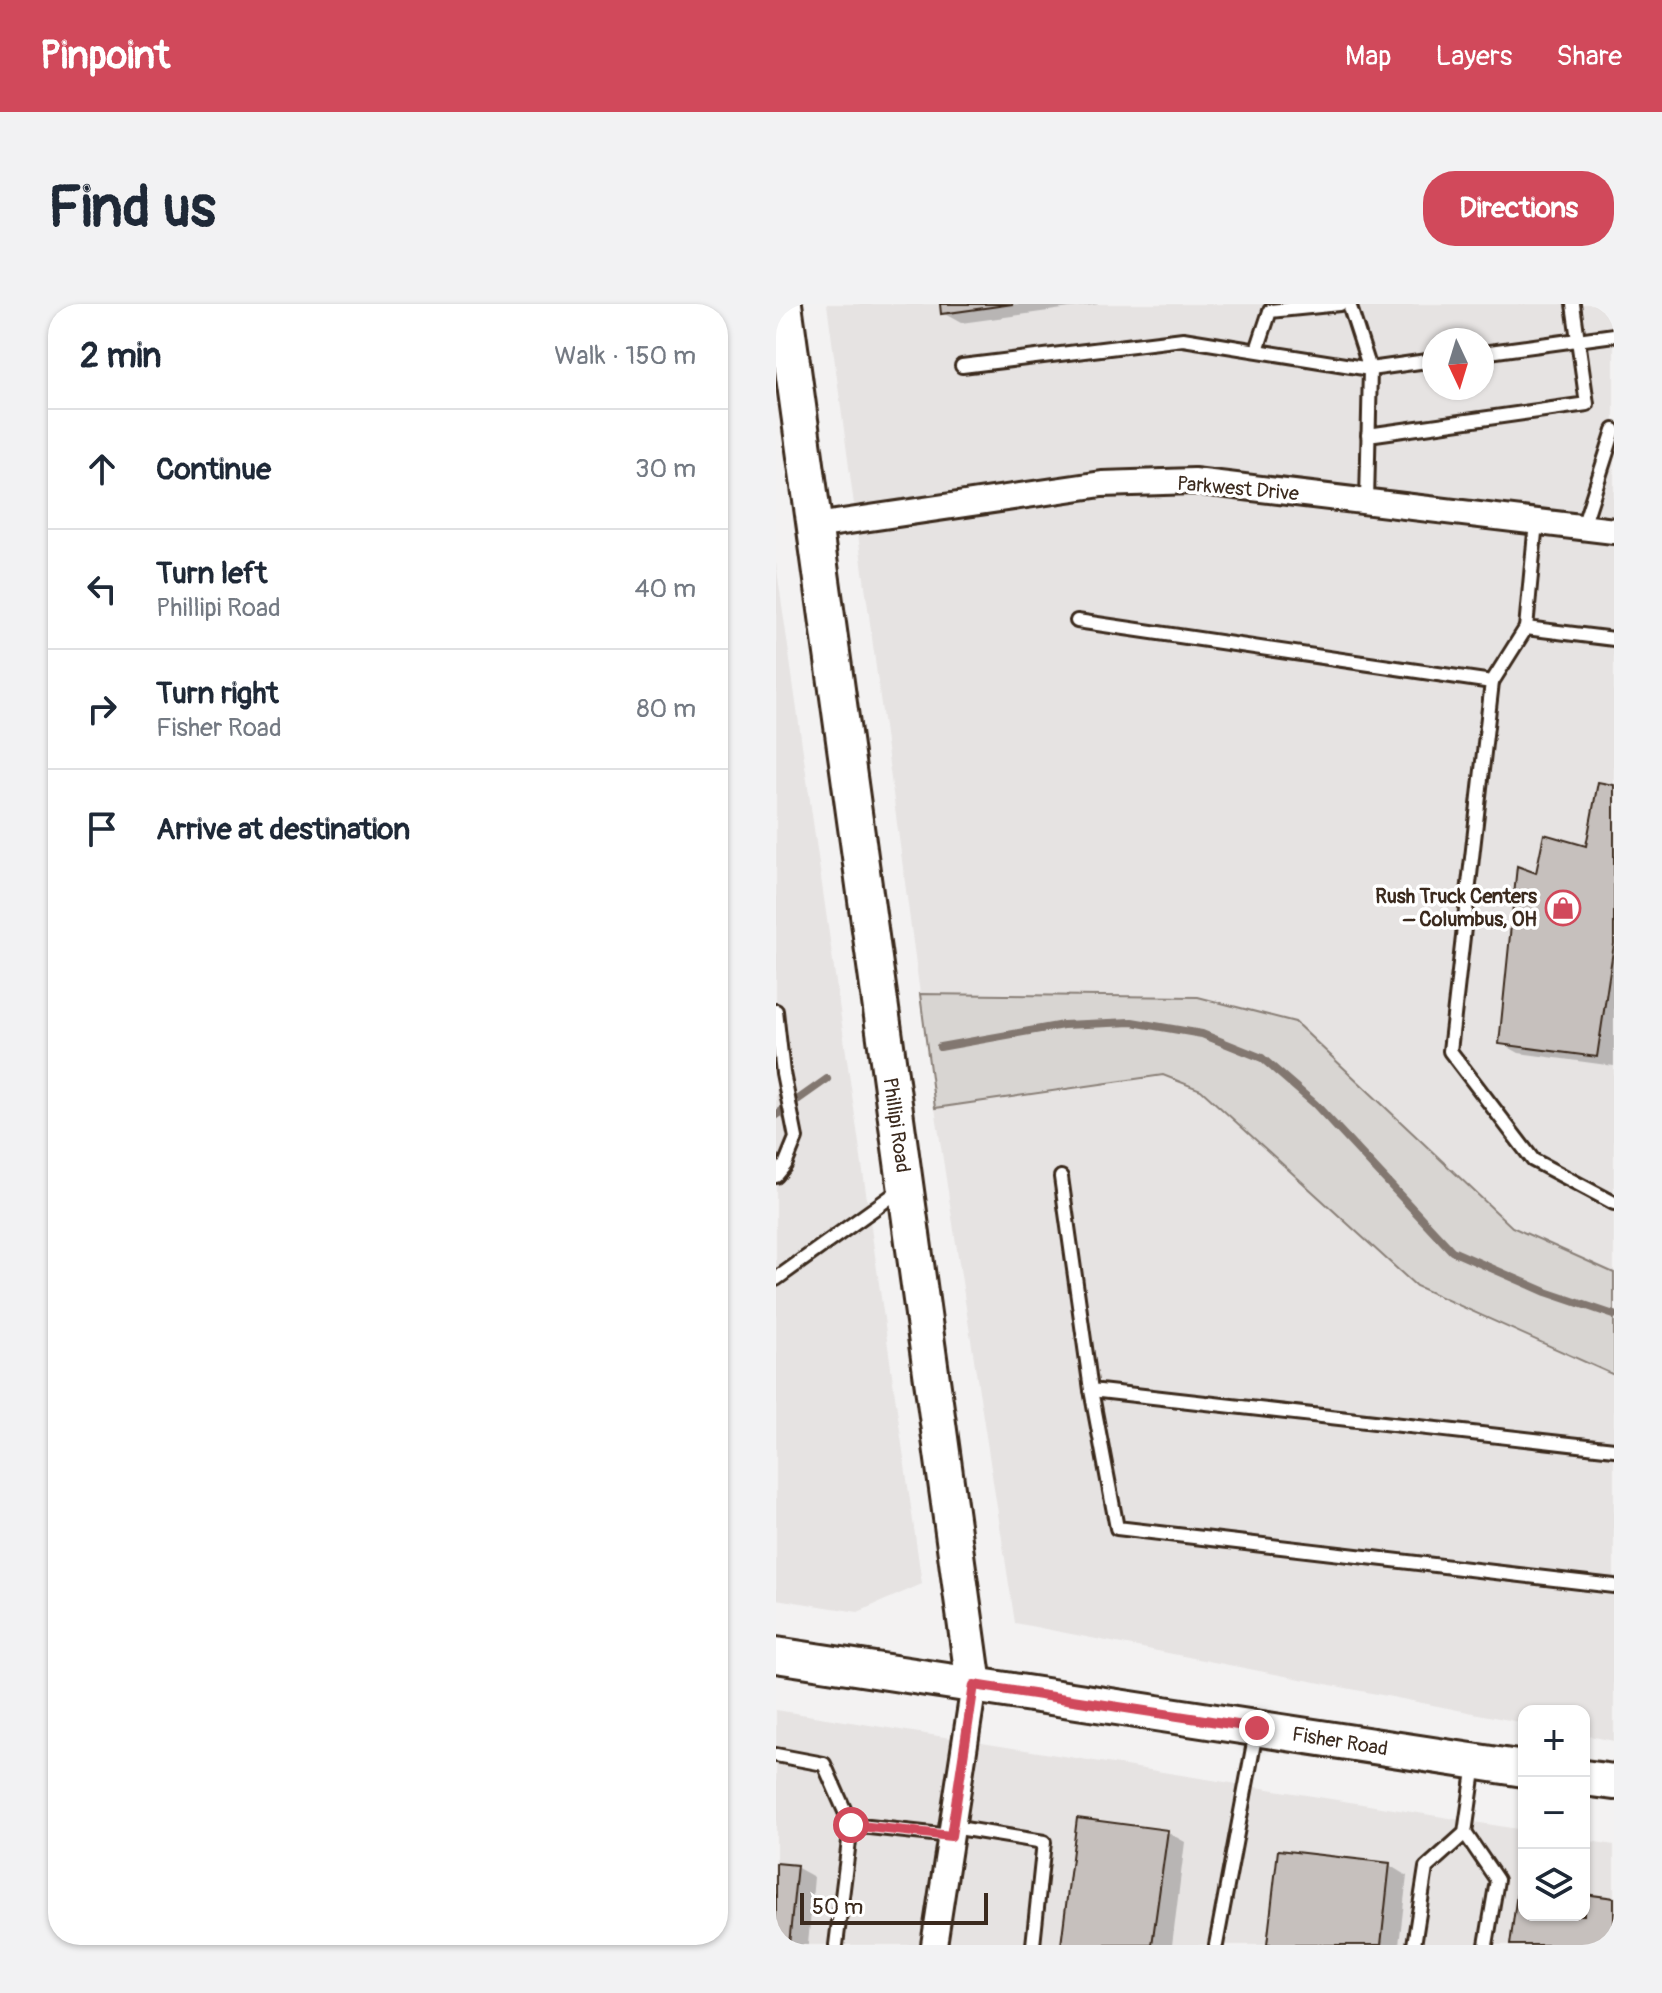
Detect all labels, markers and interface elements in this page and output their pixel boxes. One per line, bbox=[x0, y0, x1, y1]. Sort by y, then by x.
text: Pinpoint bbox=[40, 32, 170, 80]
text: Map bbox=[1345, 39, 1391, 74]
text: Layers bbox=[1435, 39, 1512, 74]
text: Share bbox=[1556, 39, 1622, 74]
button: Directions bbox=[1423, 171, 1614, 246]
text: Find us bbox=[48, 174, 216, 243]
north arrow bbox=[1422, 328, 1494, 400]
text: 2 min bbox=[80, 335, 162, 378]
text: Walk · 150 m bbox=[554, 340, 696, 372]
icon: ahead bbox=[80, 447, 124, 491]
text: Continue bbox=[156, 451, 271, 488]
text: 30 m bbox=[635, 453, 696, 485]
street label: Parkwest Drive bbox=[1176, 471, 1300, 506]
text: Turn left bbox=[156, 555, 267, 592]
icon: left bbox=[80, 567, 124, 611]
text: 40 m bbox=[634, 573, 696, 605]
text: Phillipi Road bbox=[156, 592, 281, 624]
text: Turn right bbox=[156, 675, 279, 712]
icon: right bbox=[80, 687, 124, 731]
text: 80 m bbox=[636, 693, 696, 725]
text: Fisher Road bbox=[156, 712, 282, 744]
icon: arrive bbox=[80, 807, 124, 851]
text: Arrive at destination bbox=[156, 811, 410, 848]
place label: Rush Truck Centers – Columbus, OH bbox=[1375, 884, 1537, 932]
shop icon: Rush Truck Centers – Columbus, OH bbox=[1544, 889, 1582, 927]
street label: Phillipi Road bbox=[877, 1076, 916, 1174]
map controls bbox=[1518, 1705, 1590, 1921]
button: + bbox=[1518, 1705, 1590, 1777]
route end bbox=[1239, 1710, 1275, 1746]
street label: Fisher Road bbox=[1290, 1722, 1390, 1761]
button: − bbox=[1518, 1777, 1590, 1849]
route start bbox=[833, 1807, 869, 1843]
button: layers bbox=[1518, 1849, 1590, 1921]
scale bar bbox=[800, 1889, 988, 1925]
text: 50 m bbox=[812, 1893, 863, 1921]

